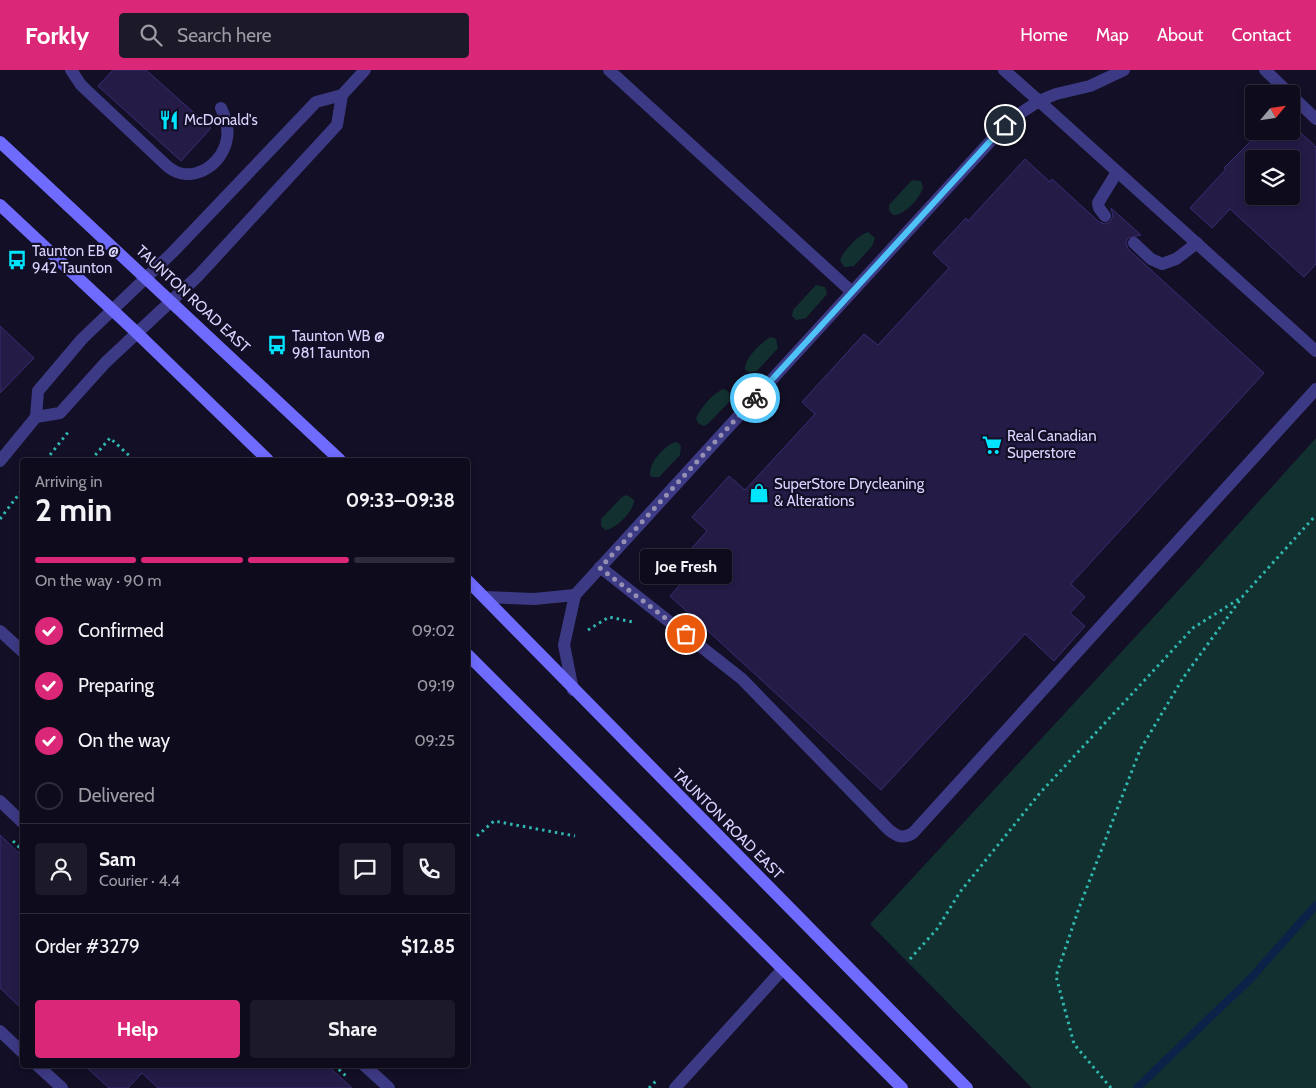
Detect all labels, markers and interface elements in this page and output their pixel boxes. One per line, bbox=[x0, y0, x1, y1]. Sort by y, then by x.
search box bbox=[119, 13, 469, 58]
text: Forkly bbox=[25, 21, 89, 50]
icon: search bbox=[137, 21, 165, 49]
text: Search here bbox=[177, 24, 272, 47]
text: Home bbox=[1020, 24, 1068, 46]
text: Map bbox=[1096, 24, 1129, 46]
text: About bbox=[1157, 24, 1203, 46]
text: Contact bbox=[1231, 24, 1291, 46]
north arrow bbox=[1245, 85, 1300, 140]
map controls bbox=[1245, 85, 1300, 205]
pin bbox=[984, 104, 1026, 146]
restaurant icon: McDonald's bbox=[158, 109, 180, 131]
place label: McDonald's bbox=[184, 111, 258, 129]
icon: home bbox=[991, 111, 1019, 139]
button: layers bbox=[1245, 150, 1300, 205]
place label: Taunton EB @ 942 Taunton bbox=[32, 242, 119, 277]
street label: TAUNTON ROAD EAST bbox=[132, 242, 254, 356]
bus stop icon: Taunton EB @ 942 Taunton bbox=[6, 249, 28, 271]
place label: Taunton WB @ 981 Taunton bbox=[292, 327, 385, 362]
bus stop icon: Taunton WB @ 981 Taunton bbox=[266, 334, 288, 356]
courier bbox=[730, 373, 780, 423]
icon: bike bbox=[741, 384, 769, 412]
place label: Real Canadian Superstore bbox=[1007, 427, 1097, 462]
supermarket icon: Real Canadian Superstore bbox=[981, 434, 1003, 456]
text: Arriving in bbox=[35, 472, 102, 491]
place label: SuperStore Drycleaning & Alterations bbox=[774, 475, 925, 510]
shop icon: SuperStore Drycleaning & Alterations bbox=[748, 482, 770, 504]
text: 09:33–09:38 bbox=[346, 489, 455, 512]
text: 2 min bbox=[35, 490, 112, 529]
callout: Joe Fresh bbox=[640, 549, 732, 584]
text: Joe Fresh bbox=[655, 557, 717, 576]
text: On the way · 90 m bbox=[35, 571, 161, 590]
pin bbox=[665, 613, 707, 655]
icon: check bbox=[35, 617, 63, 645]
text: Confirmed bbox=[78, 619, 164, 642]
icon: bag bbox=[672, 620, 700, 648]
text: 09:02 bbox=[412, 621, 455, 640]
icon: check bbox=[35, 672, 63, 700]
text: Preparing bbox=[78, 674, 154, 697]
text: 09:19 bbox=[417, 676, 455, 695]
icon: check bbox=[35, 727, 63, 755]
text: On the way bbox=[78, 729, 170, 752]
text: 09:25 bbox=[414, 731, 455, 750]
street label: TAUNTON ROAD EAST bbox=[669, 765, 787, 883]
text: Delivered bbox=[78, 784, 155, 807]
button: person bbox=[35, 843, 87, 895]
button: chat bbox=[339, 843, 391, 895]
button: phone bbox=[403, 843, 455, 895]
text: Sam bbox=[99, 848, 136, 871]
text: Courier · 4.4 bbox=[99, 871, 180, 890]
text: Order #3279 bbox=[35, 935, 140, 958]
text: $12.85 bbox=[401, 935, 455, 958]
button: Help bbox=[35, 1000, 240, 1058]
button: Share bbox=[250, 1000, 455, 1058]

